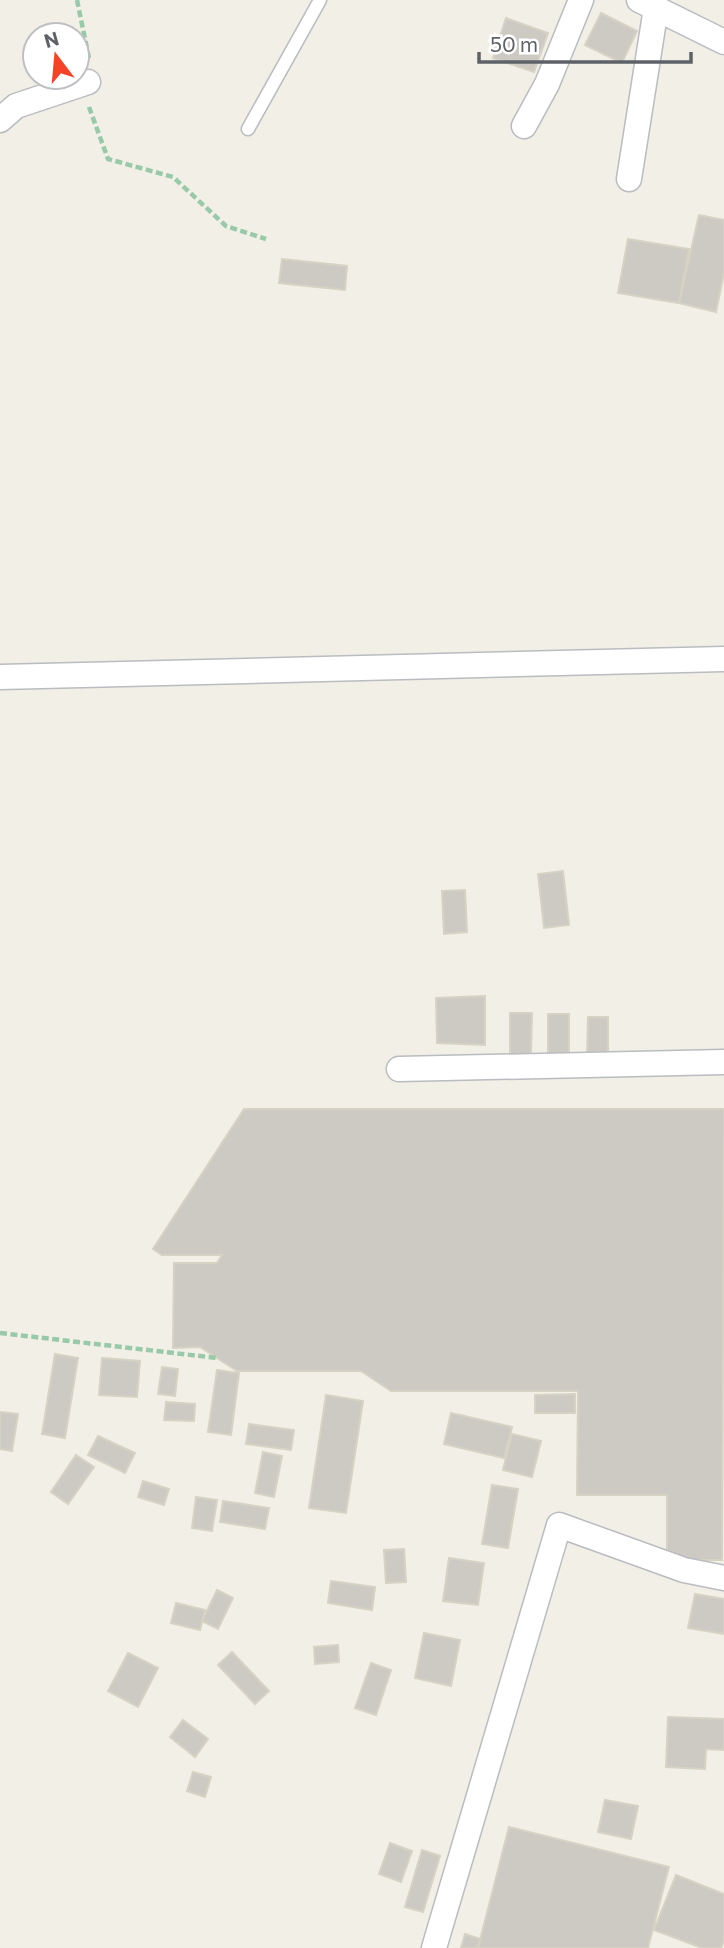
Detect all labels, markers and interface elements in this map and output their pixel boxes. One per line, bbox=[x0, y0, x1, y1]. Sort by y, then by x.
north arrow bbox=[21, 21, 91, 91]
scale bar bbox=[479, 21, 691, 65]
text: N bbox=[41, 26, 61, 52]
text: 50 m bbox=[490, 31, 538, 56]

